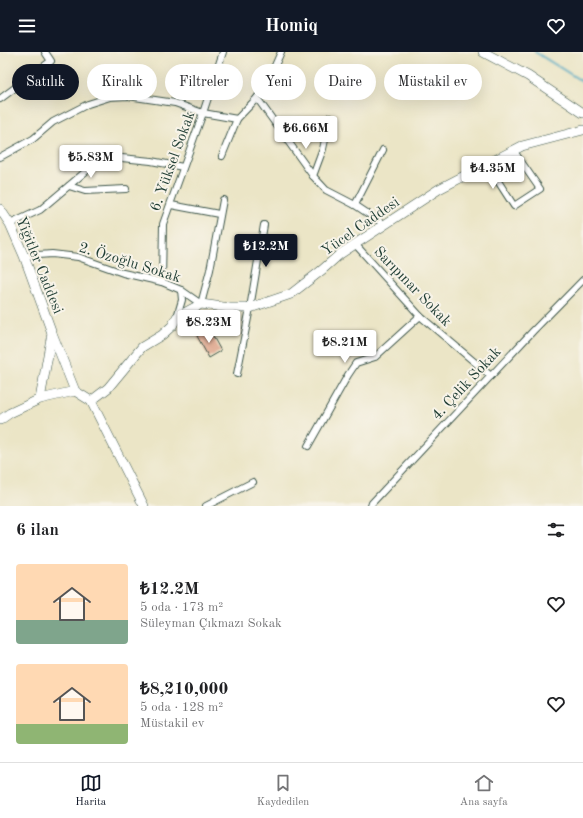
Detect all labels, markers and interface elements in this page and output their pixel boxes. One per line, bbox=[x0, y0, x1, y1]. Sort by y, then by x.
icon: menu bbox=[16, 15, 38, 37]
icon: heart bbox=[545, 15, 567, 37]
text: Homiq bbox=[265, 17, 318, 35]
chip: Satılık bbox=[12, 64, 79, 100]
chip: Kiralık bbox=[87, 64, 157, 100]
chip: Filtreler bbox=[165, 64, 243, 100]
chip: Yeni bbox=[251, 64, 306, 100]
chip: Daire bbox=[314, 64, 376, 100]
chip: Müstakil ev bbox=[384, 64, 482, 100]
street label: 6. Yüksel Sokak bbox=[148, 109, 199, 214]
pin: ₺6.66M bbox=[273, 116, 339, 150]
text: ₺6.66M bbox=[283, 122, 329, 135]
pin: ₺5.83M bbox=[58, 145, 124, 179]
text: ₺5.83M bbox=[68, 151, 114, 164]
pin: ₺4.35M bbox=[460, 156, 526, 190]
text: ₺4.35M bbox=[470, 162, 516, 175]
street label: Yücel Caddesi bbox=[319, 195, 403, 260]
street label: Yiğitler Caddesi bbox=[12, 215, 65, 316]
pin: ₺12.2M bbox=[233, 234, 299, 268]
street label: 2. Özoğlu Sokak bbox=[77, 238, 183, 286]
text: ₺12.2M bbox=[243, 240, 289, 253]
street label: Sarıpınar Sokak bbox=[370, 244, 454, 330]
pin: ₺8.23M bbox=[176, 310, 242, 344]
text: ₺8.23M bbox=[186, 316, 232, 329]
pin: ₺8.21M bbox=[312, 330, 378, 364]
text: ₺8.21M bbox=[322, 336, 368, 349]
street label: 4. Çelik Sokak bbox=[430, 344, 505, 423]
icon: filters bbox=[545, 519, 567, 541]
text: 6 ilan bbox=[16, 522, 59, 539]
icon: home bbox=[48, 580, 96, 628]
text: ₺12.2M bbox=[140, 581, 199, 598]
icon: heart bbox=[545, 593, 567, 615]
text: 5 oda · 173 m² bbox=[140, 601, 223, 614]
text: Süleyman Çıkmazı Sokak bbox=[140, 617, 282, 630]
icon: home bbox=[48, 680, 96, 728]
text: ₺8,210,000 bbox=[140, 681, 228, 698]
icon: heart bbox=[545, 693, 567, 715]
text: 5 oda · 128 m² bbox=[140, 701, 223, 714]
text: Müstakil ev bbox=[140, 717, 205, 730]
tab: Harita bbox=[75, 772, 106, 810]
tab: Kaydedilen bbox=[257, 772, 309, 810]
tab: Ana sayfa bbox=[460, 772, 508, 810]

